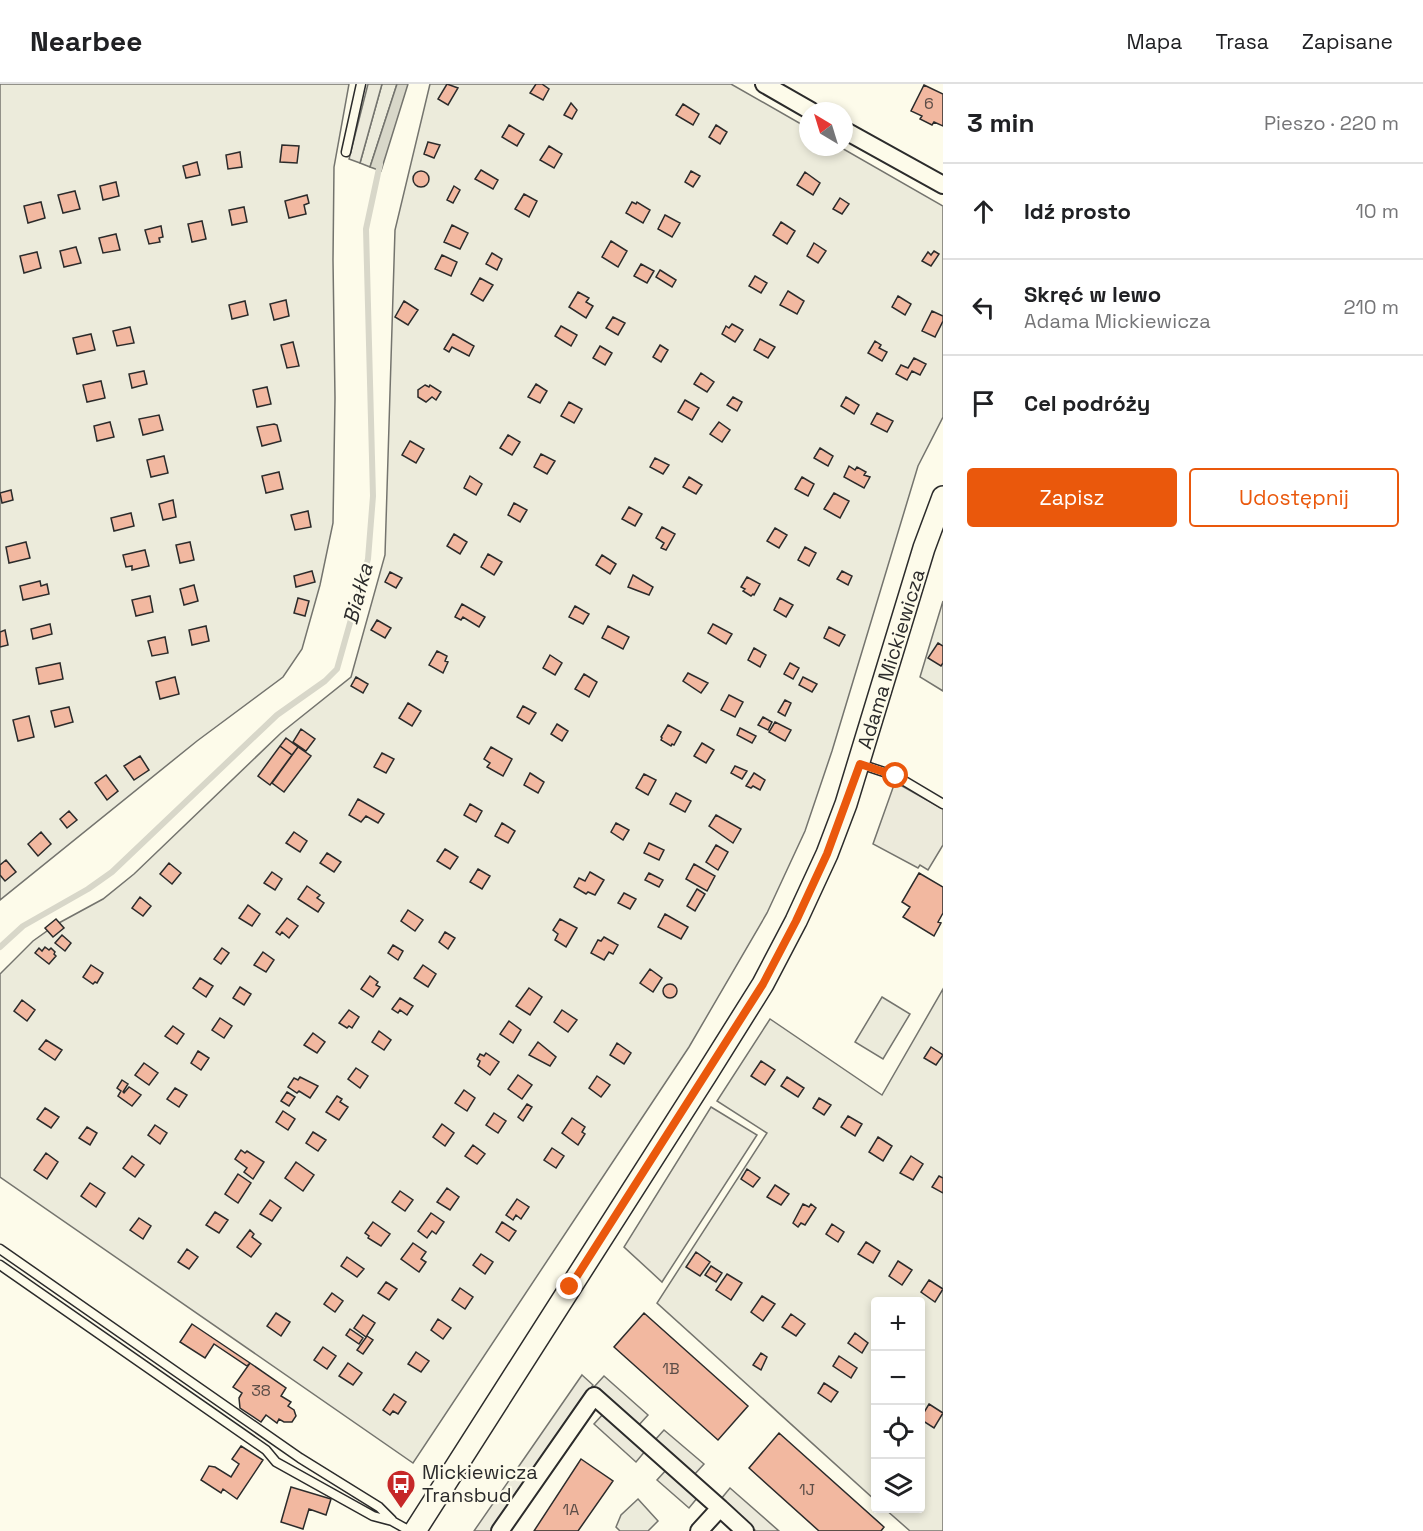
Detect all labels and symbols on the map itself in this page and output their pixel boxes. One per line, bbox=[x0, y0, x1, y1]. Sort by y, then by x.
house number: 6 bbox=[924, 93, 934, 114]
north arrow bbox=[799, 102, 853, 156]
water label: Białka bbox=[336, 560, 379, 627]
street label: Adama Mickiewicza bbox=[851, 566, 931, 752]
route start bbox=[882, 762, 908, 788]
route end bbox=[556, 1273, 582, 1299]
house number: 1B bbox=[662, 1358, 680, 1379]
house number: 38 bbox=[251, 1380, 271, 1401]
place label: Mickiewicza Transbud bbox=[422, 1459, 538, 1508]
bus stop icon: Mickiewicza Transbud bbox=[385, 1468, 417, 1510]
house number: 1J bbox=[799, 1479, 815, 1500]
house number: 1A bbox=[563, 1499, 579, 1520]

